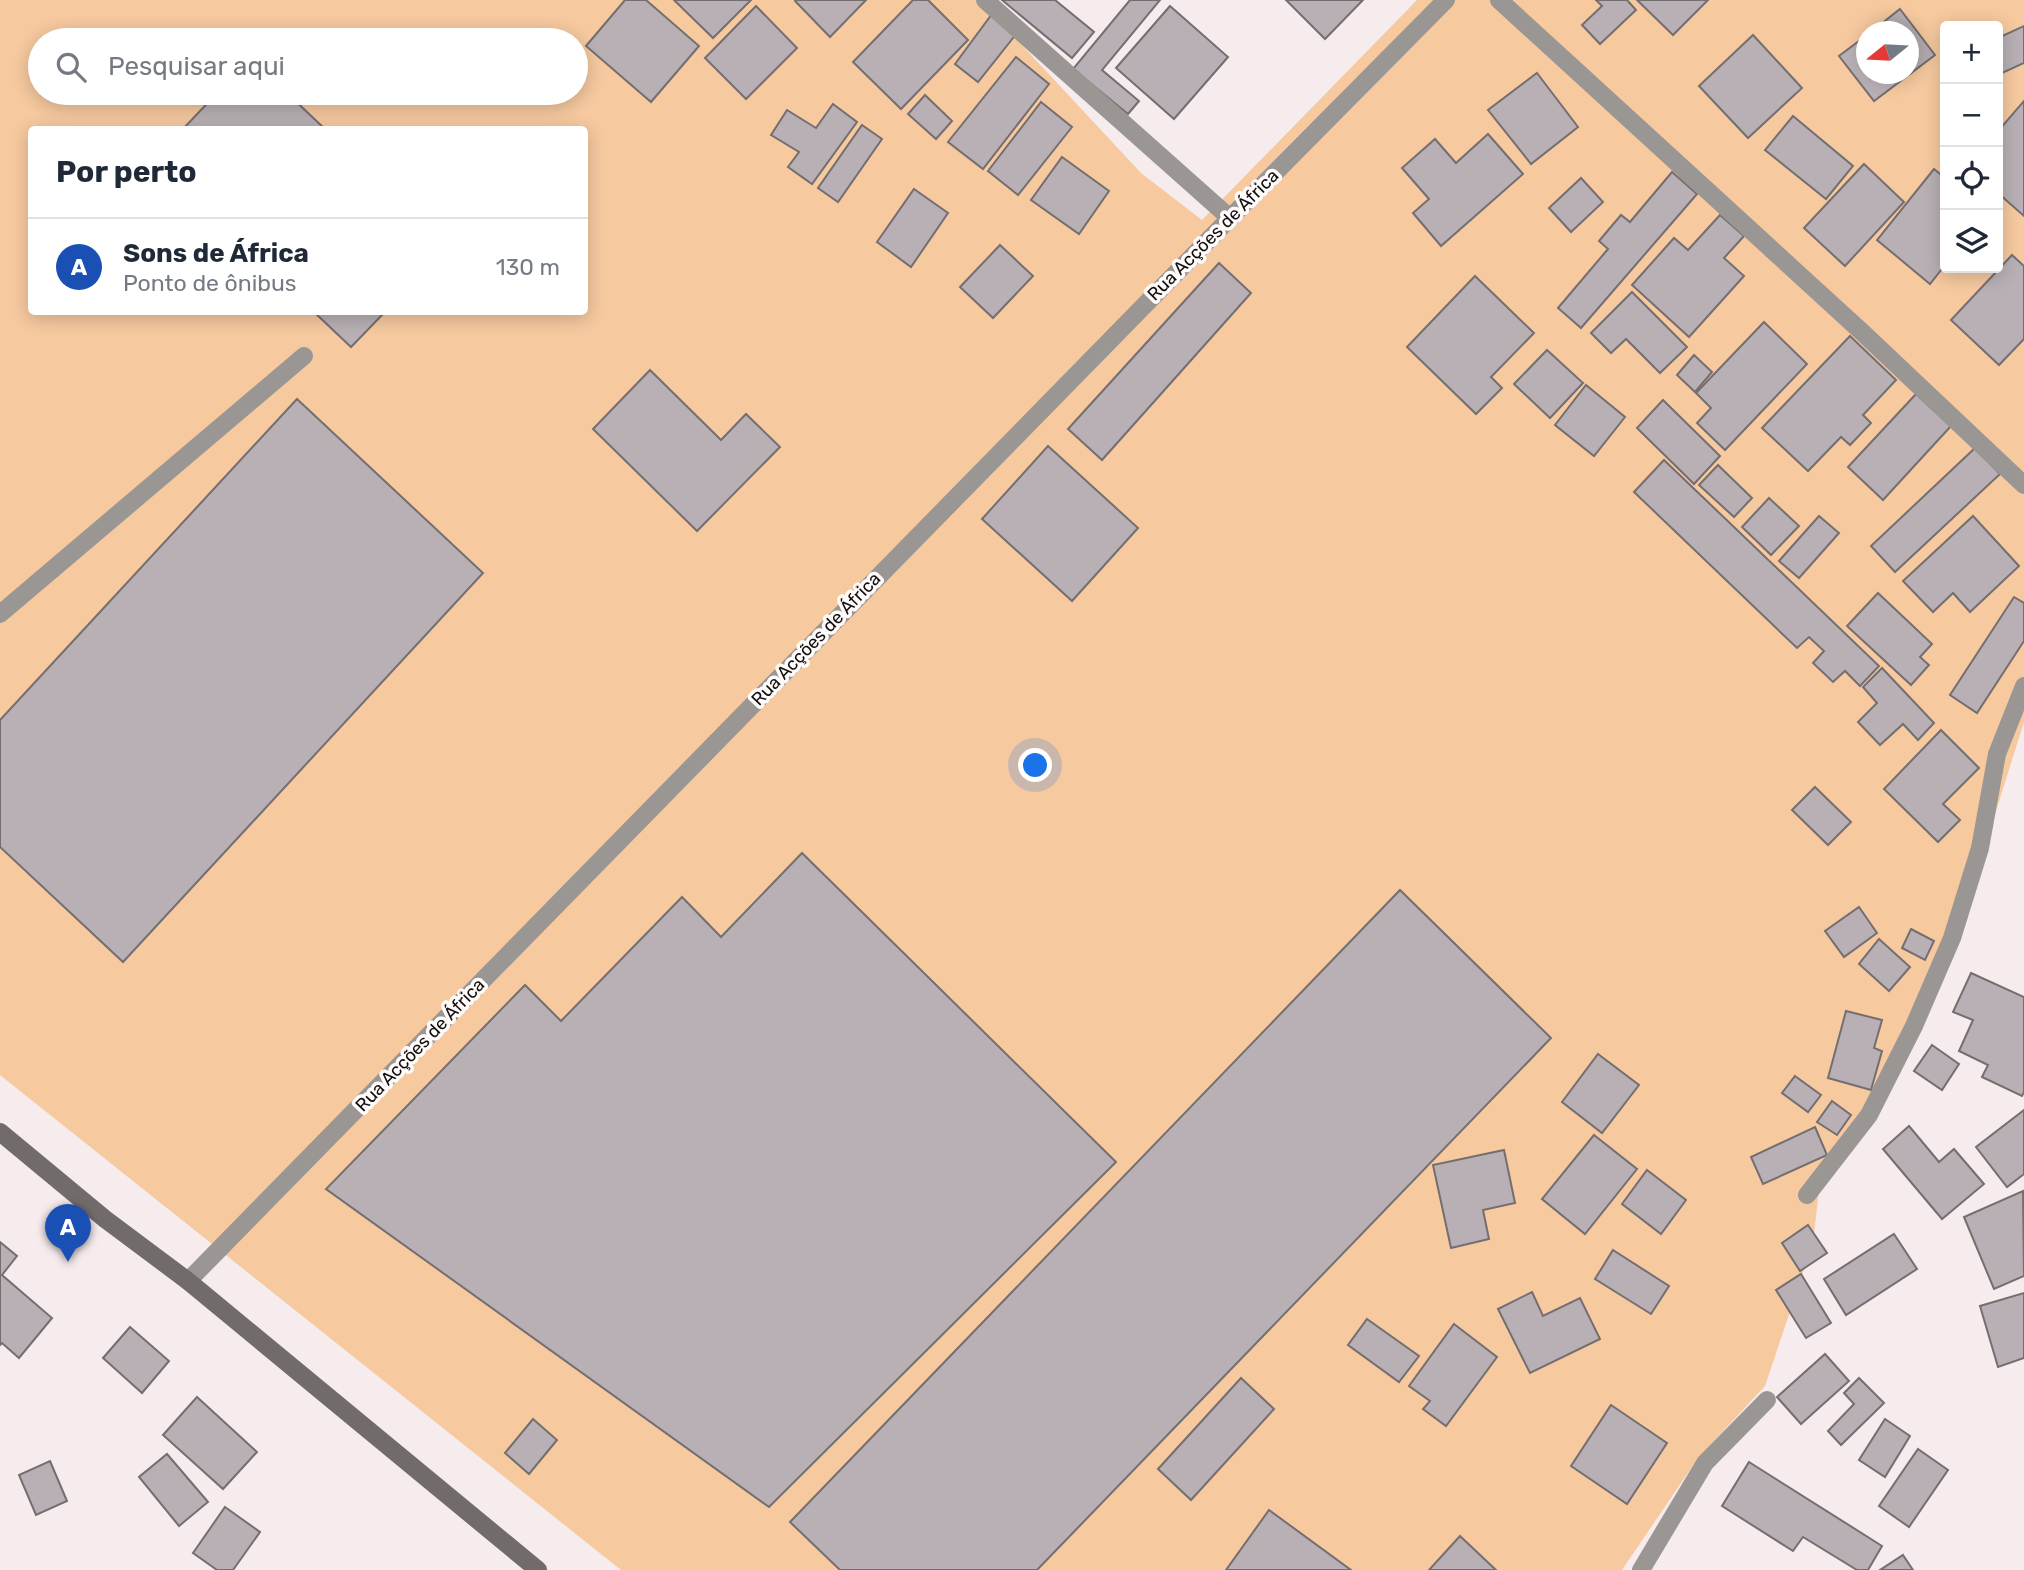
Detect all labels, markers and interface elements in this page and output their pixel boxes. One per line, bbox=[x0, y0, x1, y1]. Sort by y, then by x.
north arrow bbox=[1856, 21, 1919, 84]
map controls bbox=[1940, 21, 2003, 273]
button: + bbox=[1940, 21, 2003, 84]
search box bbox=[28, 28, 588, 105]
icon: search bbox=[52, 48, 90, 86]
text: Pesquisar aqui bbox=[108, 51, 285, 82]
button: − bbox=[1940, 84, 2003, 147]
button: locate bbox=[1940, 147, 2003, 210]
text: Por perto bbox=[56, 154, 197, 190]
street label: Rua Acções de África bbox=[1143, 165, 1283, 305]
button: layers bbox=[1940, 210, 2003, 273]
text: Sons de África bbox=[123, 238, 309, 269]
text: A bbox=[71, 253, 87, 281]
text: 130 m bbox=[496, 253, 560, 281]
text: Ponto de ônibus bbox=[123, 269, 297, 297]
street label: Rua Acções de África bbox=[747, 568, 885, 710]
your location bbox=[1018, 748, 1052, 782]
street label: Rua Acções de África bbox=[351, 974, 489, 1116]
pin: A bbox=[45, 1204, 91, 1262]

